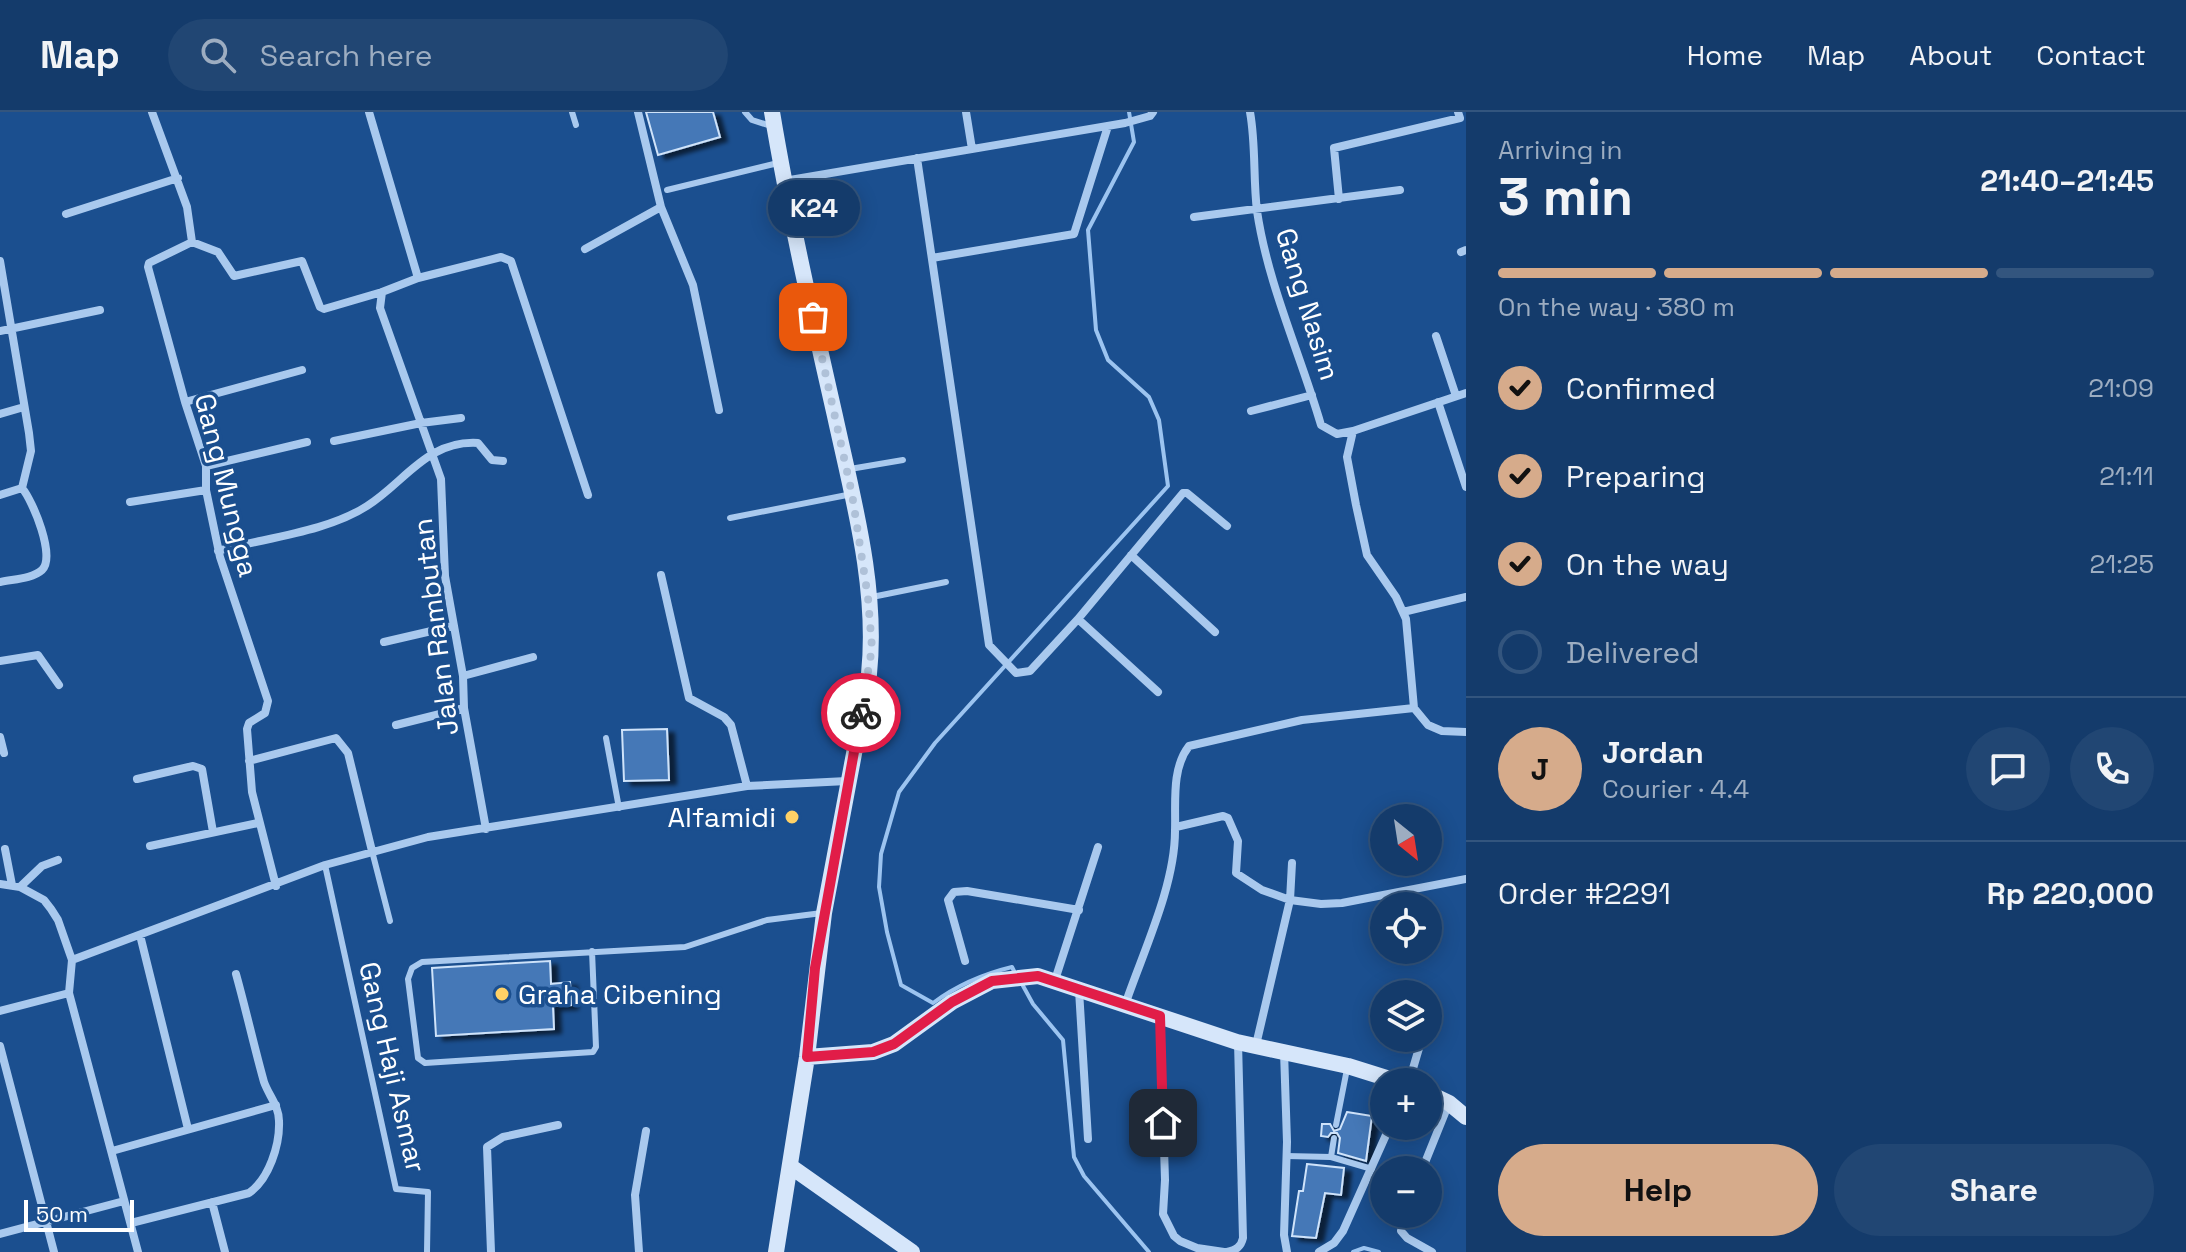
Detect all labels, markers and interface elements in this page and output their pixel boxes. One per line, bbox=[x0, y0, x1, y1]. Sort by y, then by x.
search box bbox=[168, 19, 728, 91]
text: Map bbox=[40, 31, 120, 79]
icon: search bbox=[196, 33, 240, 77]
text: Search here bbox=[260, 36, 433, 75]
text: Home bbox=[1687, 37, 1763, 73]
text: Map bbox=[1807, 37, 1865, 73]
text: About bbox=[1909, 37, 1992, 73]
text: Contact bbox=[2036, 37, 2146, 73]
text: Arriving in bbox=[1498, 133, 1622, 167]
text: 21:40–21:45 bbox=[1980, 161, 2154, 200]
text: 3 min bbox=[1498, 164, 1633, 230]
callout: K24 bbox=[767, 181, 859, 237]
text: K24 bbox=[790, 191, 838, 225]
street label: Gang Nasim bbox=[1268, 224, 1348, 384]
pin bbox=[779, 283, 847, 351]
text: On the way · 380 m bbox=[1498, 290, 1735, 324]
icon: bag bbox=[791, 295, 835, 339]
icon: check bbox=[1498, 366, 1542, 410]
text: Confirmed bbox=[1566, 369, 1716, 408]
text: 21:09 bbox=[2088, 371, 2154, 405]
street label: Gang Mungga bbox=[187, 390, 267, 580]
icon: check bbox=[1498, 454, 1542, 498]
text: Preparing bbox=[1566, 457, 1705, 496]
text: 21:11 bbox=[2099, 459, 2154, 493]
street label: Jalan Rambutan bbox=[404, 516, 466, 738]
icon: check bbox=[1498, 542, 1542, 586]
text: On the way bbox=[1566, 545, 1729, 584]
text: 21:25 bbox=[2090, 547, 2154, 581]
text: Delivered bbox=[1566, 633, 1700, 672]
courier bbox=[821, 673, 901, 753]
icon: bike bbox=[839, 691, 883, 735]
button: chat bbox=[1966, 727, 2050, 811]
button: phone bbox=[2070, 727, 2154, 811]
text: Jordan bbox=[1602, 733, 1704, 772]
text: J bbox=[1531, 750, 1549, 789]
text: Courier · 4.4 bbox=[1602, 772, 1749, 806]
place label: Alfamidi bbox=[667, 799, 776, 835]
north arrow bbox=[1370, 804, 1442, 876]
map controls bbox=[1370, 804, 1442, 1228]
marker: Alfamidi bbox=[783, 808, 801, 826]
text: Order #2291 bbox=[1498, 874, 1671, 913]
text: Rp 220,000 bbox=[1987, 874, 2154, 913]
button: locate bbox=[1370, 892, 1442, 964]
street label: Gang Haji Asmar bbox=[351, 958, 435, 1176]
place label: Graha Cibening bbox=[518, 976, 722, 1012]
button: layers bbox=[1370, 980, 1442, 1052]
marker: Graha Cibening bbox=[493, 985, 511, 1003]
button: + bbox=[1370, 1068, 1442, 1140]
pin bbox=[1129, 1089, 1197, 1157]
icon: home bbox=[1141, 1101, 1185, 1145]
button: Help bbox=[1498, 1144, 1818, 1236]
button: Share bbox=[1834, 1144, 2154, 1236]
button: − bbox=[1370, 1156, 1442, 1228]
scale bar bbox=[24, 1196, 134, 1232]
text: 50 m bbox=[36, 1200, 88, 1228]

